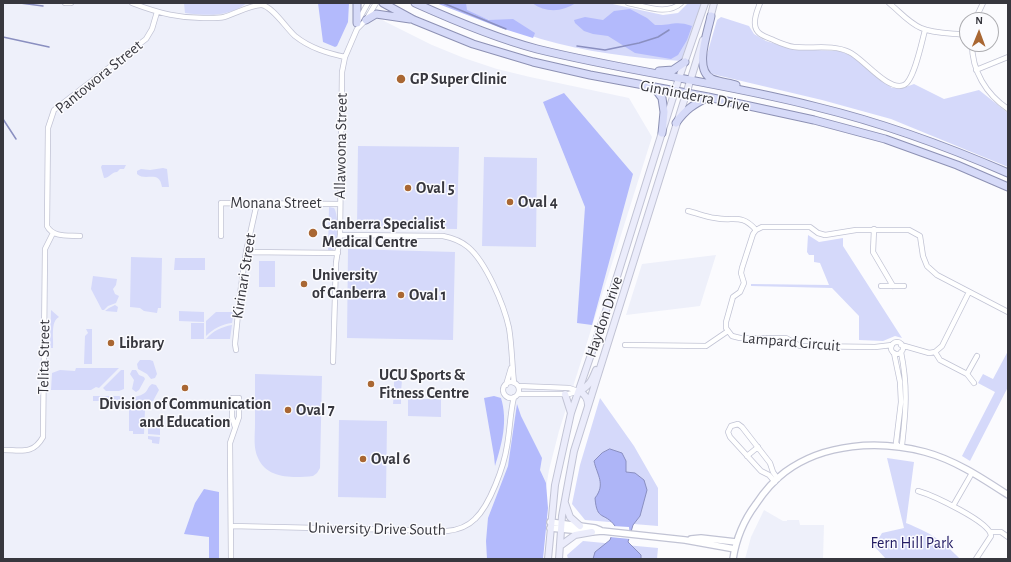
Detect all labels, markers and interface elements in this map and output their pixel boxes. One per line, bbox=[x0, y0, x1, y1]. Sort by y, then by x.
north arrow bbox=[959, 12, 999, 52]
text: N bbox=[975, 15, 983, 26]
street label: Pantowora Street bbox=[51, 36, 147, 118]
place label: GP Super Clinic bbox=[410, 69, 506, 89]
marker: GP Super Clinic bbox=[395, 73, 407, 85]
street label: Ginninderra Drive bbox=[639, 76, 751, 116]
street label: Allawoona Street bbox=[330, 93, 352, 199]
place label: Oval 5 bbox=[416, 178, 455, 198]
marker: Oval 5 bbox=[403, 183, 413, 193]
place label: Oval 4 bbox=[518, 192, 558, 212]
street label: Monana Street bbox=[230, 193, 322, 213]
marker: Oval 4 bbox=[505, 197, 515, 207]
place label: Canberra Specialist Medical Centre bbox=[322, 214, 445, 252]
marker: Canberra Specialist Medical Centre bbox=[307, 227, 319, 239]
street label: Kirinari Street bbox=[228, 232, 260, 320]
place label: University of Canberra bbox=[312, 265, 386, 303]
street label: Haydon Drive bbox=[581, 274, 627, 360]
marker: University of Canberra bbox=[299, 279, 309, 289]
place label: Oval 1 bbox=[409, 285, 446, 305]
marker: Oval 1 bbox=[396, 290, 406, 300]
street label: Telita Street bbox=[34, 319, 54, 395]
street label: Lampard Circuit bbox=[741, 328, 841, 356]
place label: Library bbox=[119, 333, 164, 353]
marker: Library bbox=[106, 338, 116, 348]
place label: UCU Sports & Fitness Centre bbox=[379, 365, 469, 403]
marker: UCU Sports & Fitness Centre bbox=[366, 379, 376, 389]
marker: Division of Communication and Education bbox=[180, 383, 190, 393]
place label: Division of Communication and Education bbox=[99, 394, 271, 432]
place label: Oval 7 bbox=[296, 400, 335, 420]
marker: Oval 7 bbox=[283, 405, 293, 415]
place label: Oval 6 bbox=[371, 449, 410, 469]
marker: Oval 6 bbox=[358, 454, 368, 464]
street label: University Drive South bbox=[308, 518, 446, 540]
park label: Fern Hill Park bbox=[871, 533, 953, 553]

